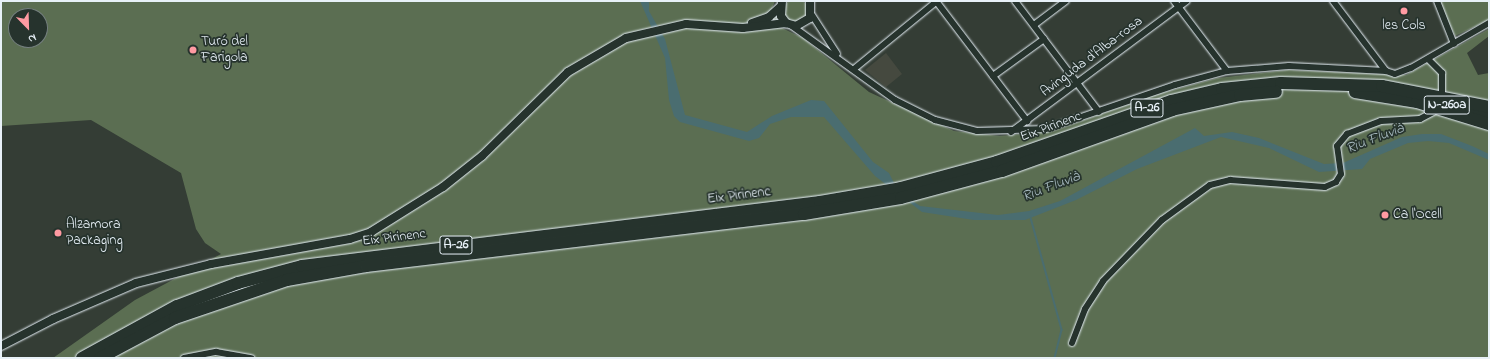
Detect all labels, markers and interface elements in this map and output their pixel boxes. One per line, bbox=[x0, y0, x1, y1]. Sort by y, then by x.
marker: les Cols bbox=[1399, 6, 1409, 16]
north arrow bbox=[8, 8, 48, 48]
street label: Avinguda d'Alba-rosa bbox=[1038, 13, 1146, 101]
place label: les Cols bbox=[1382, 18, 1426, 34]
text: N bbox=[26, 29, 39, 47]
place label: Turó del Farigola bbox=[201, 34, 248, 66]
marker: Turó del Farigola bbox=[188, 45, 198, 55]
road number: N-260a bbox=[1423, 94, 1471, 116]
road number: A-26 bbox=[1130, 97, 1164, 119]
street label: Eix Pirinenc bbox=[1018, 108, 1084, 146]
water label: Riu Fluvià bbox=[1344, 120, 1406, 158]
water label: Riu Fluvià bbox=[1020, 168, 1082, 206]
street label: Eix Pirinenc bbox=[706, 184, 772, 208]
place label: Ca l'Ocell bbox=[1393, 207, 1442, 223]
marker: Ca l'Ocell bbox=[1380, 210, 1390, 220]
place label: Alzamora Packaging bbox=[66, 217, 123, 250]
street label: Eix Pirinenc bbox=[361, 226, 427, 250]
marker: Alzamora Packaging bbox=[53, 228, 63, 238]
road number: A-26 bbox=[439, 234, 473, 256]

